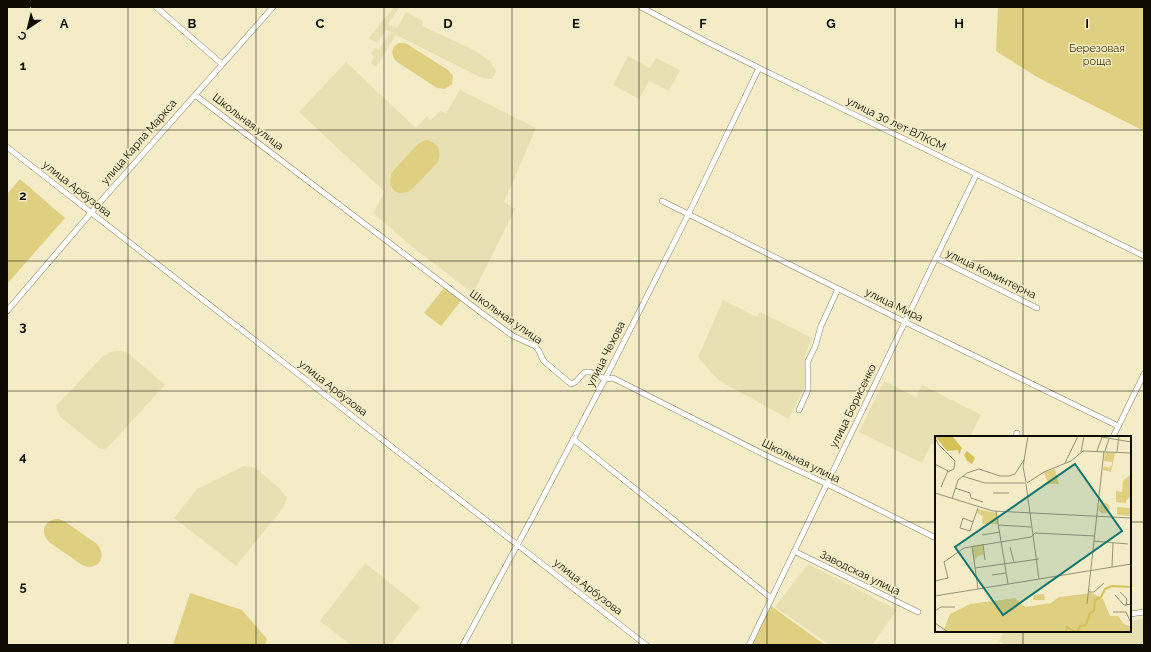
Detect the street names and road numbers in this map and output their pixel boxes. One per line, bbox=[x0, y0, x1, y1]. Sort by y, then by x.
street label: Школьная улица bbox=[210, 91, 286, 153]
street label: улица 30 лет ВЛКСМ bbox=[844, 94, 948, 154]
street label: улица Карла Маркса bbox=[98, 97, 180, 187]
street label: улица Арбузова bbox=[40, 158, 114, 220]
street label: улица Коминтерна bbox=[944, 247, 1038, 301]
street label: улица Мира bbox=[863, 285, 925, 325]
street label: Школьная улица bbox=[467, 287, 545, 347]
street label: улица Чехова bbox=[584, 319, 628, 389]
street label: улица Арбузова bbox=[296, 357, 370, 419]
street label: улица Борисенко bbox=[827, 362, 879, 450]
street label: Школьная улица bbox=[760, 436, 842, 486]
street label: Заводская улица bbox=[818, 548, 902, 598]
street label: улица Арбузова bbox=[551, 556, 625, 618]

